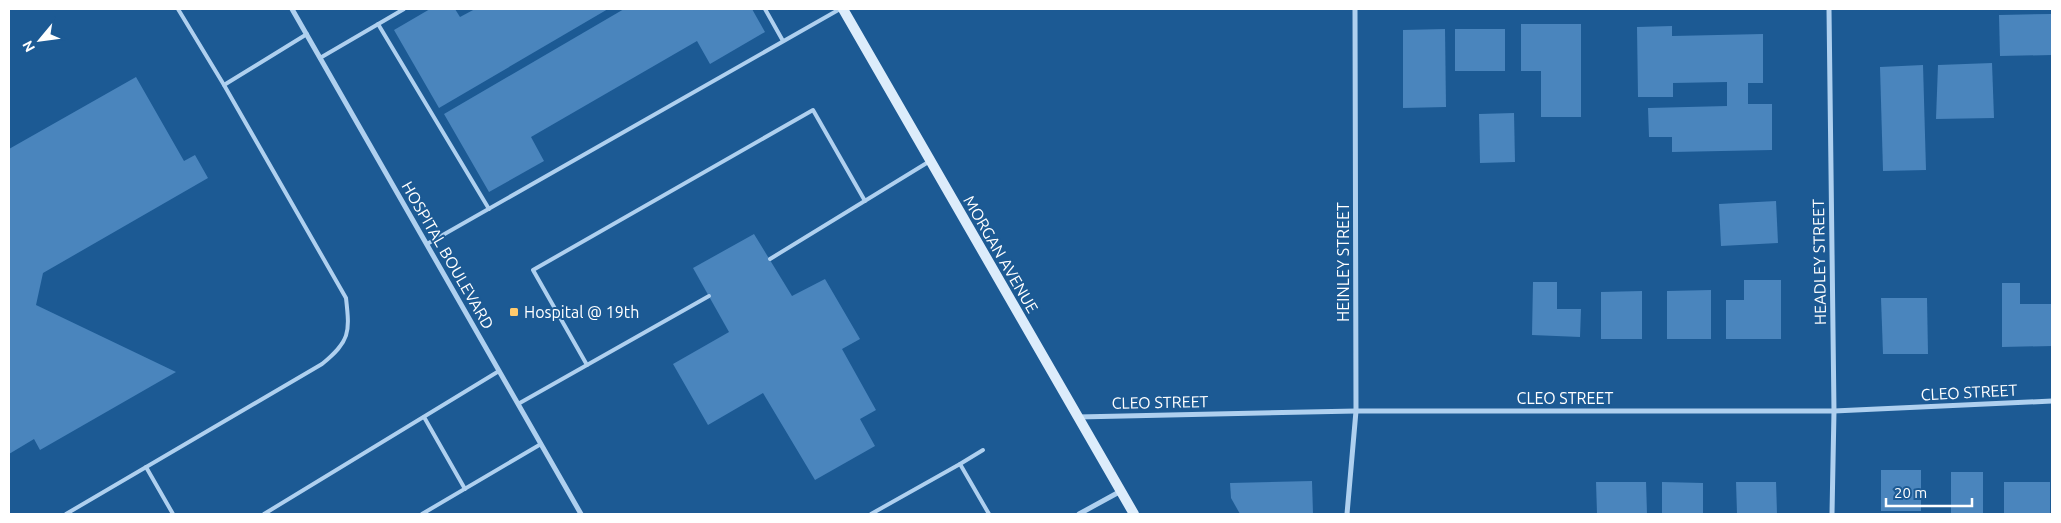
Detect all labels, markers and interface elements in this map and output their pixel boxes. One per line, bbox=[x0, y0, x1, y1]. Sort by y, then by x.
north arrow bbox=[15, 15, 65, 65]
text: N bbox=[19, 38, 38, 55]
street label: HOSPITAL BOULEVARD bbox=[398, 178, 498, 332]
street label: MORGAN AVENUE bbox=[960, 192, 1042, 316]
street label: HEADLEY STREET bbox=[1809, 199, 1829, 325]
street label: HEINLEY STREET bbox=[1334, 202, 1352, 322]
place label: Hospital @ 19th bbox=[524, 303, 639, 321]
marker: Hospital @ 19th bbox=[508, 306, 520, 318]
street label: CLEO STREET bbox=[1920, 380, 2018, 404]
street label: CLEO STREET bbox=[1517, 389, 1614, 407]
street label: CLEO STREET bbox=[1111, 392, 1209, 412]
scale bar bbox=[1886, 476, 1972, 508]
text: 20 m bbox=[1894, 484, 1927, 501]

